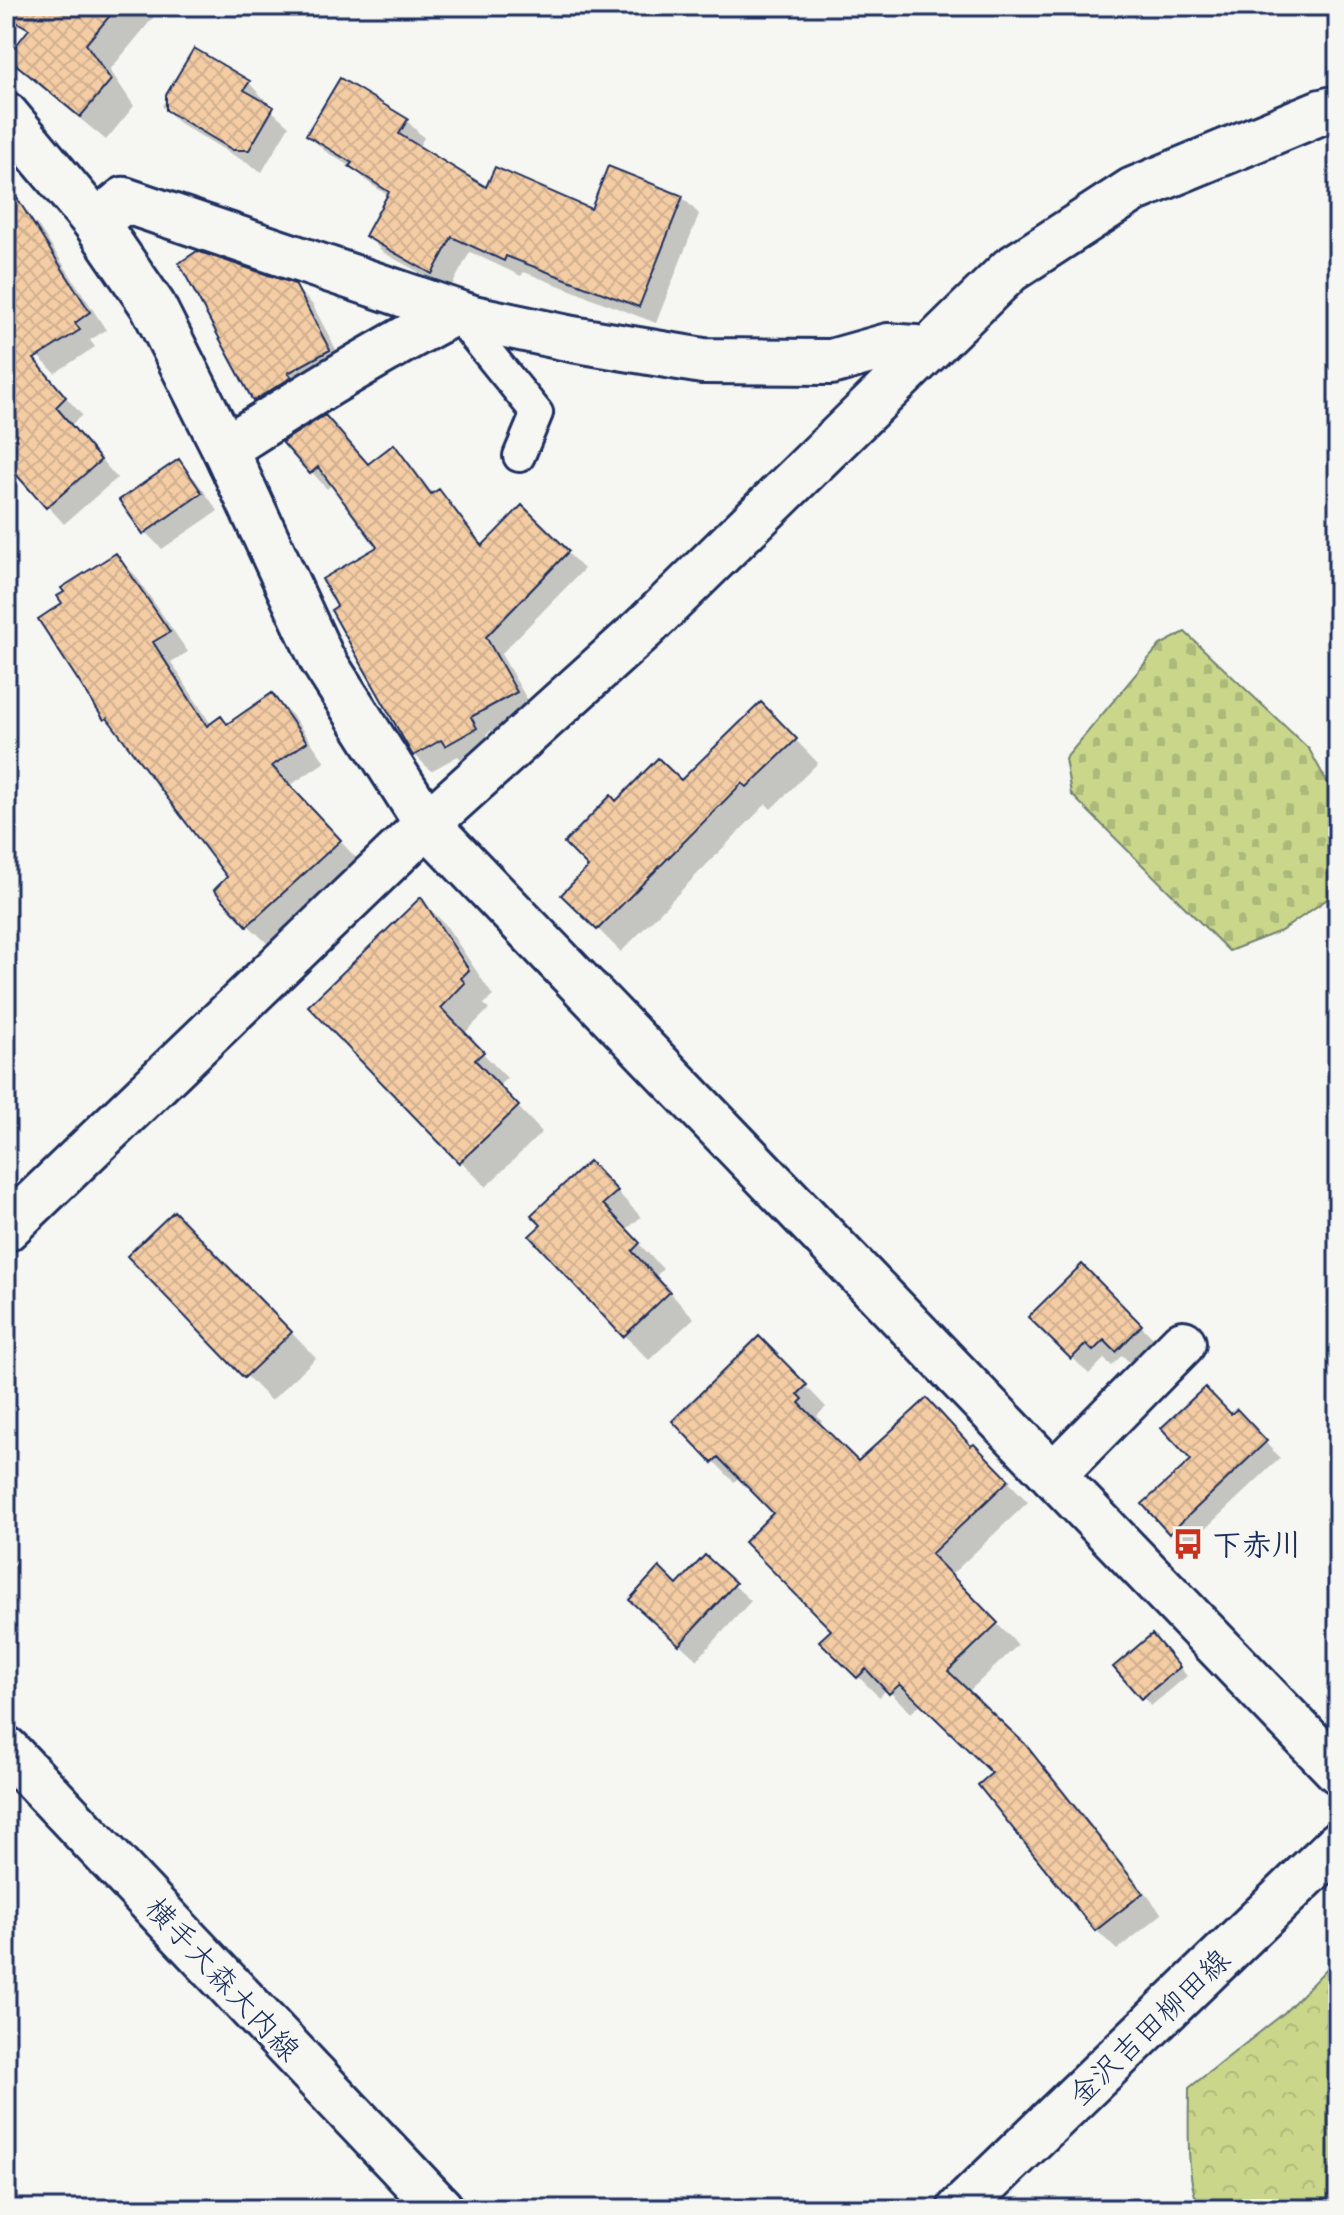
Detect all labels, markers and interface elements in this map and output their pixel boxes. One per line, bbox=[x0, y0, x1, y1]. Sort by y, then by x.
place label: 下赤川 bbox=[1212, 1524, 1302, 1565]
bus stop icon: 下赤川 bbox=[1171, 1527, 1205, 1561]
street label: 横手大森大内線 bbox=[136, 1888, 310, 2070]
street label: 金沢吉田柳田線 bbox=[1059, 1939, 1239, 2115]

